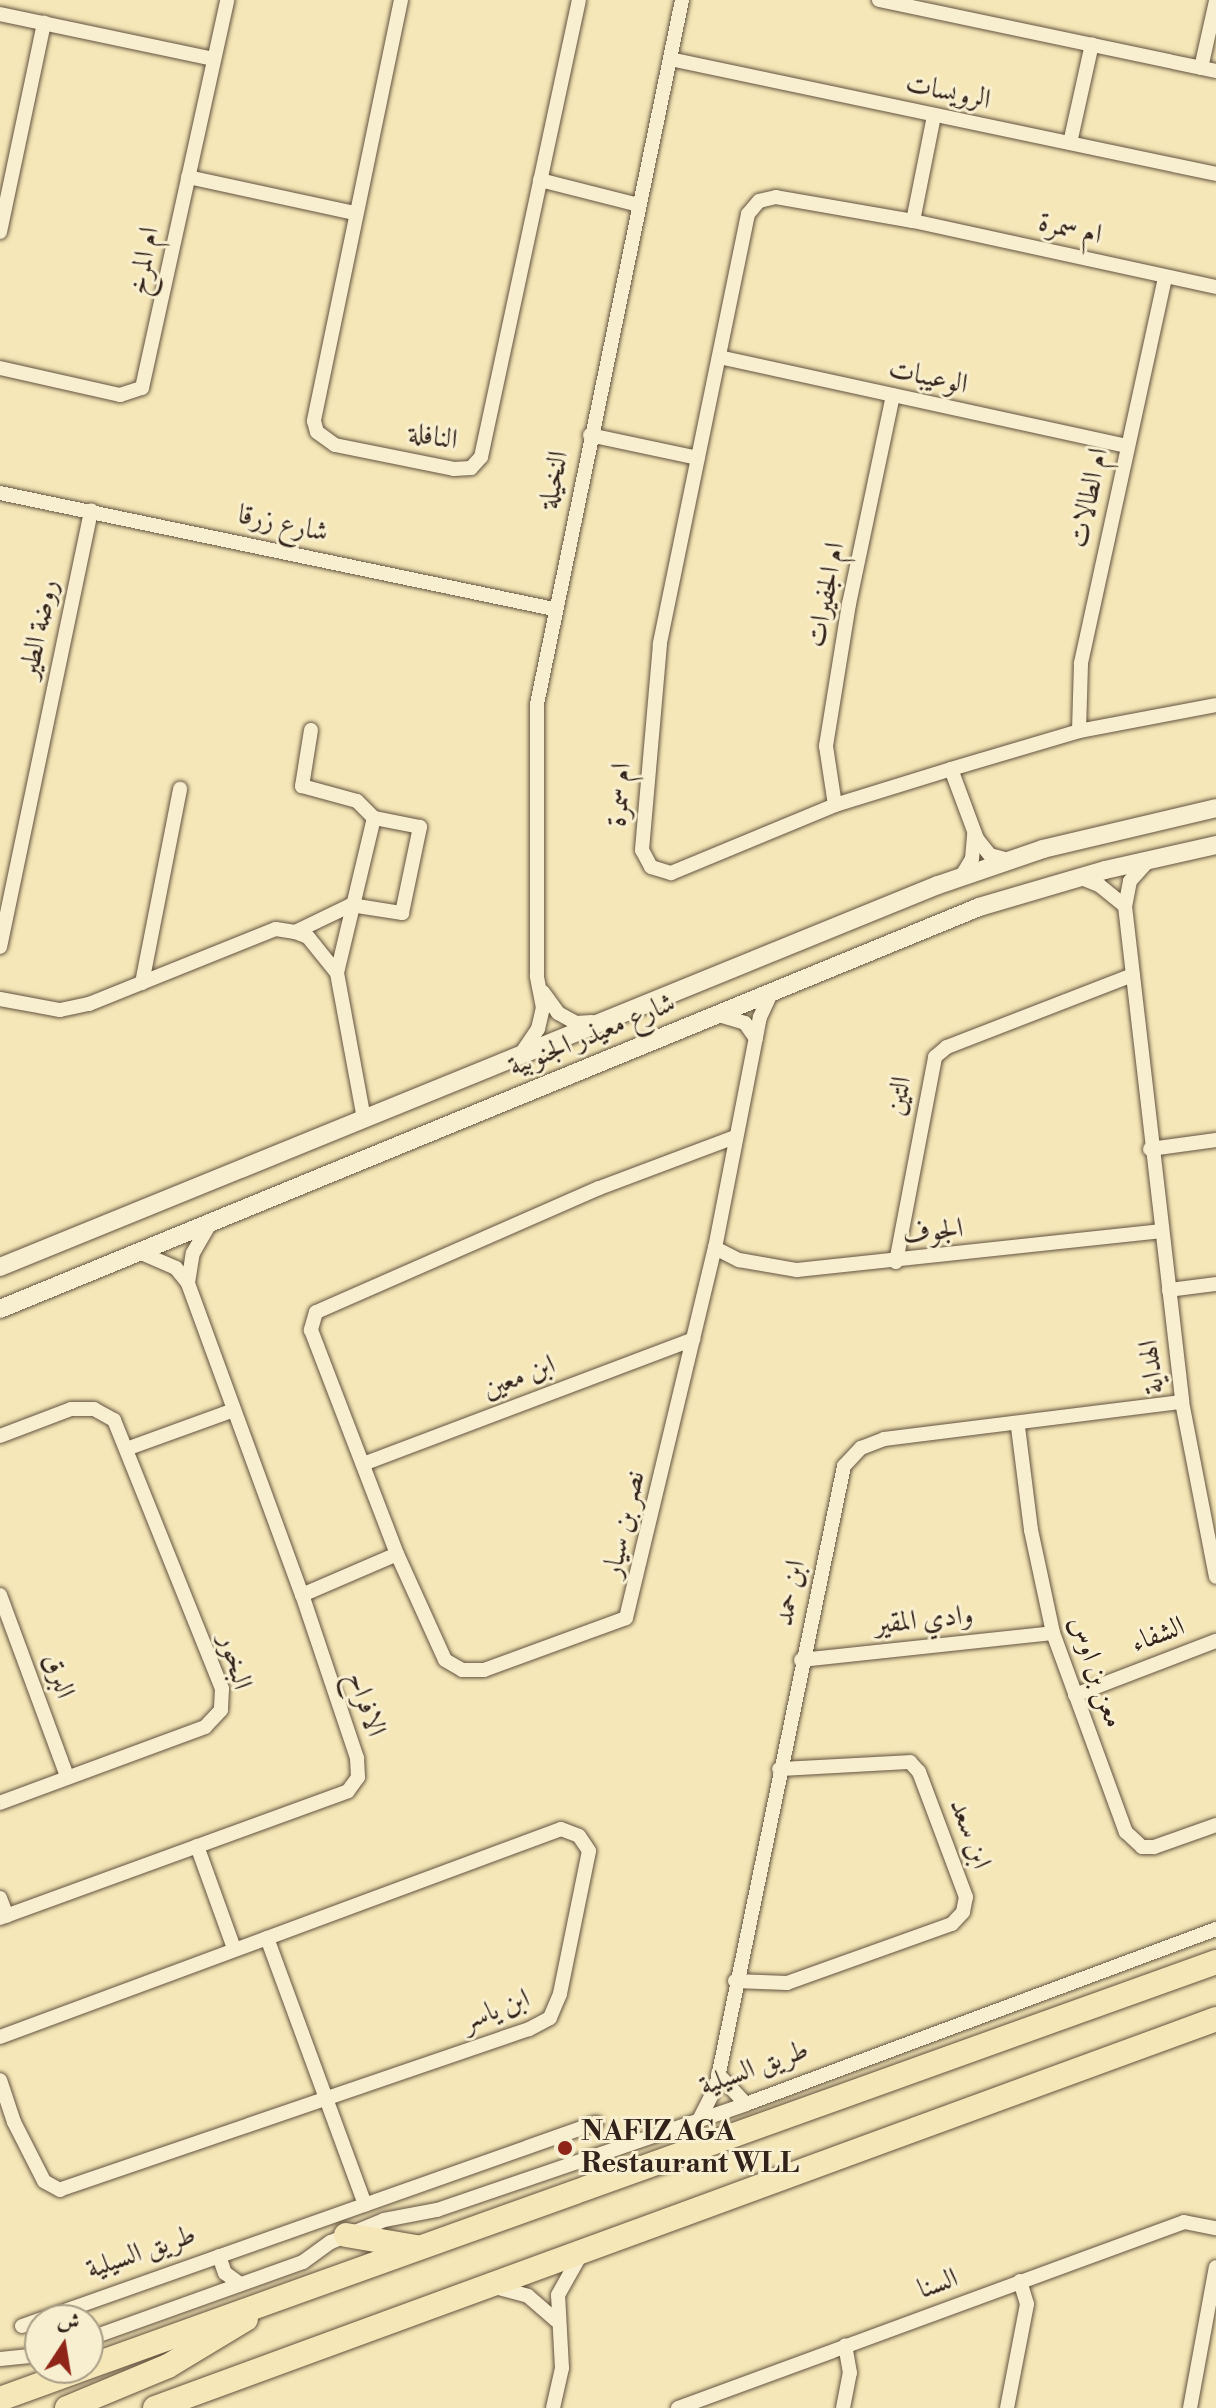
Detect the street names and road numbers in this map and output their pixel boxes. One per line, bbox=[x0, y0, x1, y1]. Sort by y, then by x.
street label: الرويسات bbox=[902, 67, 994, 117]
street label: ام سمرة bbox=[1035, 206, 1105, 252]
street label: ام المرخ bbox=[121, 224, 167, 298]
street label: الوعيبات bbox=[885, 352, 971, 402]
street label: النافلة bbox=[406, 417, 460, 457]
street label: ام الطالات bbox=[1062, 445, 1116, 551]
street label: النخيلة bbox=[532, 448, 576, 512]
street label: شارع زرقا bbox=[235, 498, 331, 550]
street label: ام الجفيرات bbox=[799, 540, 853, 650]
street label: روضة الطير bbox=[12, 577, 66, 681]
street label: ام سمرة bbox=[601, 762, 639, 828]
street label: شارع معيذر الجنوبية bbox=[504, 986, 680, 1084]
street label: التين bbox=[879, 1074, 919, 1118]
street label: الجوف bbox=[901, 1212, 965, 1252]
street label: الهداية bbox=[1132, 1338, 1172, 1396]
street label: ابن معين bbox=[478, 1348, 560, 1406]
street label: نصر بن سيار bbox=[595, 1468, 653, 1580]
street label: ابن حمد bbox=[767, 1557, 813, 1629]
street label: وادي المقير bbox=[873, 1598, 975, 1642]
street label: الشفاء bbox=[1127, 1610, 1189, 1660]
street label: معن بن اوس bbox=[1061, 1612, 1131, 1732]
street label: البخور bbox=[211, 1631, 259, 1693]
street label: البرق bbox=[34, 1649, 82, 1703]
street label: الافراح bbox=[339, 1667, 393, 1741]
street label: ابن سعد bbox=[942, 1794, 998, 1874]
street label: ابن ياسر bbox=[457, 1982, 535, 2038]
street label: طريق السيلية bbox=[695, 2033, 813, 2103]
street label: طريق السيلية bbox=[82, 2218, 200, 2286]
street label: السنا bbox=[913, 2261, 963, 2307]

